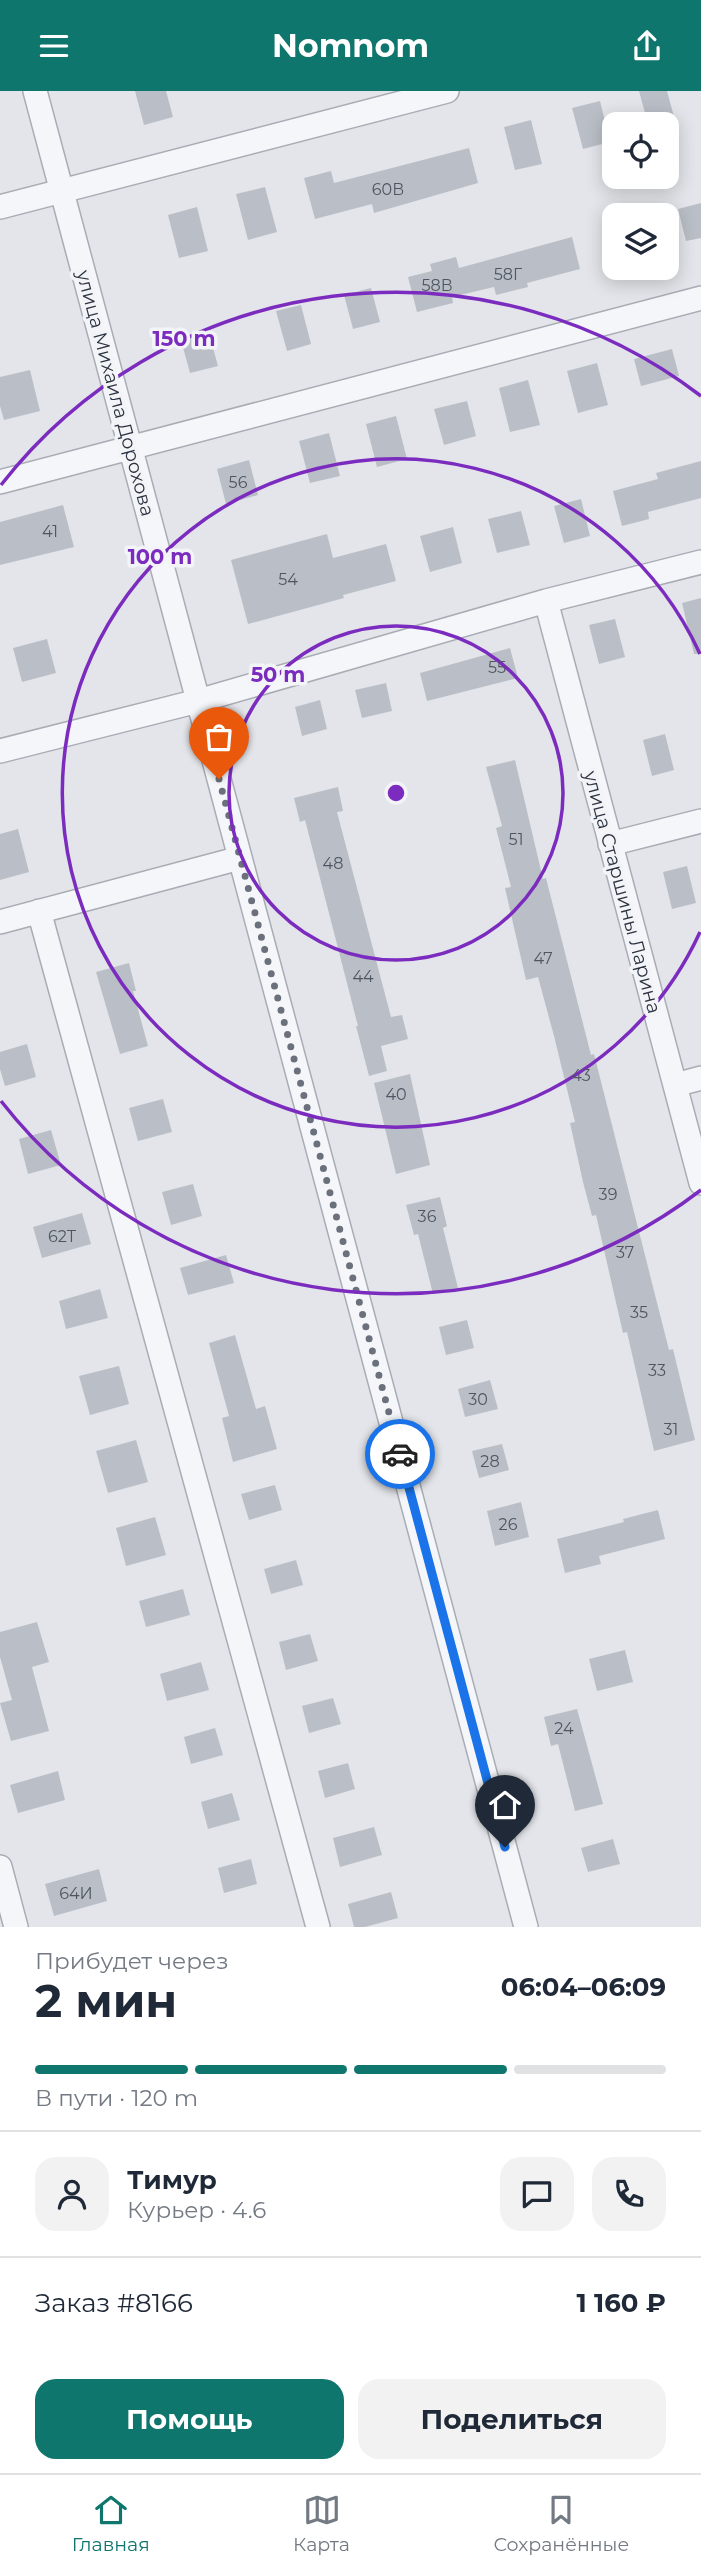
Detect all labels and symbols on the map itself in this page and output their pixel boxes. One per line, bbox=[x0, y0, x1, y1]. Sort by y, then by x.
house number: 60В bbox=[372, 180, 404, 199]
house number: 58Г bbox=[494, 265, 523, 284]
street label: улица Михаила Дорохова bbox=[71, 267, 159, 519]
house number: 58В bbox=[421, 276, 453, 295]
text: 150 m bbox=[153, 326, 215, 351]
house number: 56 bbox=[229, 473, 248, 492]
house number: 41 bbox=[42, 522, 58, 541]
text: 100 m bbox=[128, 544, 192, 569]
house number: 54 bbox=[278, 570, 298, 589]
house number: 55 bbox=[488, 658, 506, 677]
text: 50 m bbox=[251, 662, 305, 687]
pin bbox=[189, 707, 249, 779]
street label: улица Старшины Ларина bbox=[579, 767, 666, 1016]
centre of rings bbox=[384, 781, 408, 805]
house number: 51 bbox=[509, 830, 523, 849]
house number: 48 bbox=[323, 854, 343, 873]
house number: 47 bbox=[533, 949, 553, 968]
house number: 44 bbox=[352, 967, 374, 986]
house number: 43 bbox=[571, 1066, 591, 1085]
house number: 40 bbox=[385, 1085, 407, 1104]
house number: 39 bbox=[599, 1185, 617, 1204]
house number: 36 bbox=[418, 1207, 437, 1226]
house number: 62Т bbox=[48, 1227, 77, 1246]
house number: 37 bbox=[616, 1243, 634, 1262]
house number: 35 bbox=[630, 1303, 648, 1322]
house number: 33 bbox=[648, 1361, 666, 1380]
house number: 30 bbox=[468, 1390, 488, 1409]
courier bbox=[365, 1419, 435, 1489]
house number: 31 bbox=[664, 1420, 678, 1439]
house number: 28 bbox=[480, 1452, 500, 1471]
house number: 26 bbox=[499, 1515, 518, 1534]
house number: 24 bbox=[554, 1719, 574, 1738]
pin bbox=[475, 1775, 535, 1847]
house number: 64И bbox=[59, 1884, 93, 1903]

